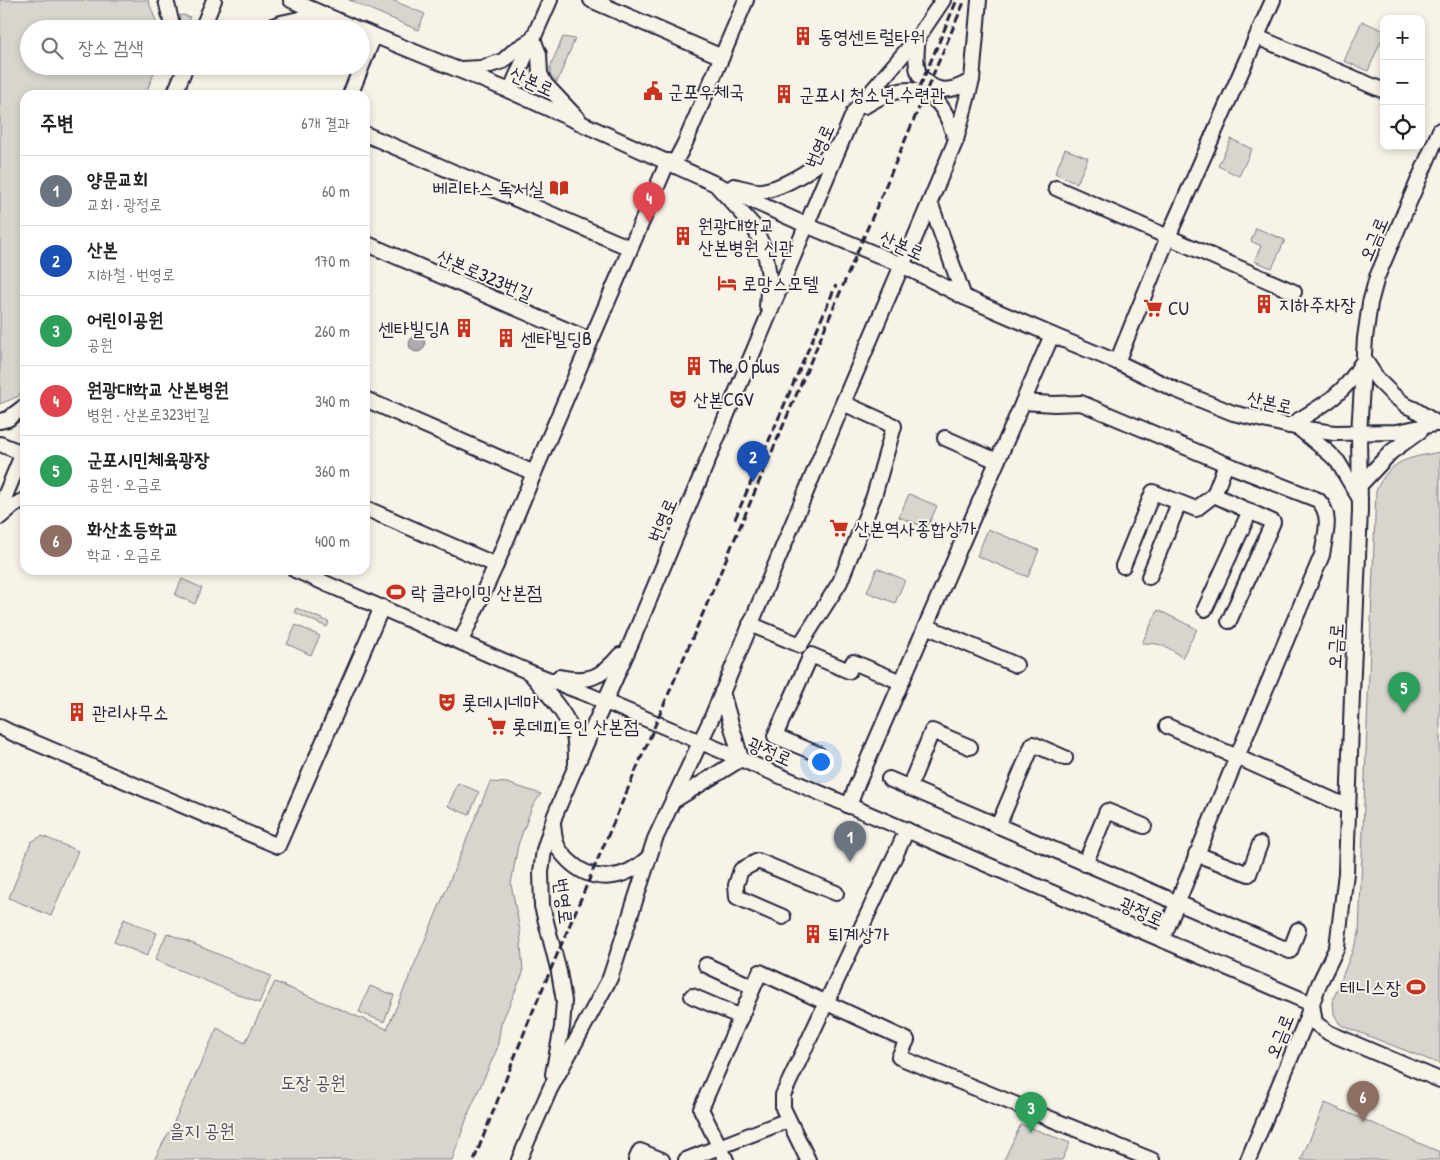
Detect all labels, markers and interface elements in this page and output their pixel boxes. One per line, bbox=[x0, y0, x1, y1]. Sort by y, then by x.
map controls bbox=[1380, 15, 1425, 150]
button: + bbox=[1380, 15, 1425, 60]
search box bbox=[20, 20, 370, 75]
place label: 동영센트럴타워 bbox=[818, 23, 925, 49]
building icon: 동영센트럴타워 bbox=[792, 25, 814, 47]
icon: search bbox=[38, 34, 66, 62]
text: 장소 검색 bbox=[78, 34, 144, 60]
street label: 산본로 bbox=[506, 60, 558, 102]
button: − bbox=[1380, 60, 1425, 105]
place label: 군포우체국 bbox=[668, 78, 744, 104]
public building icon: 군포우체국 bbox=[642, 80, 664, 102]
place label: 군포시 청소년 수련관 bbox=[799, 81, 945, 107]
building icon: 군포시 청소년 수련관 bbox=[773, 83, 795, 105]
button: locate bbox=[1380, 105, 1425, 150]
text: 주변 bbox=[40, 108, 74, 137]
text: 6개 결과 bbox=[301, 112, 350, 134]
street label: 번영로 bbox=[798, 120, 840, 172]
text: 양문교회 bbox=[87, 166, 148, 192]
place label: 베리타스 독서실 bbox=[433, 175, 544, 201]
library icon: 베리타스 독서실 bbox=[548, 177, 570, 199]
text: 1 bbox=[53, 180, 59, 202]
text: 60 m bbox=[322, 180, 350, 202]
pin: 4 bbox=[633, 182, 665, 223]
text: 교회 · 광정로 bbox=[87, 193, 162, 215]
place label: 원광대학교 산본병원 신관 bbox=[698, 212, 794, 260]
street label: 오금로 bbox=[1352, 213, 1394, 265]
street label: 산본로 bbox=[876, 224, 928, 266]
building icon: 원광대학교 산본병원 신관 bbox=[672, 225, 694, 247]
text: 산본 bbox=[87, 236, 118, 262]
street label: 산본로323번길 bbox=[433, 243, 537, 307]
text: 2 bbox=[52, 250, 60, 272]
text: 170 m bbox=[315, 250, 350, 272]
text: 지하철 · 번영로 bbox=[87, 263, 175, 285]
place label: 로망스모텔 bbox=[742, 270, 818, 296]
hotel icon: 로망스모텔 bbox=[716, 272, 738, 294]
place label: 지하주차장 bbox=[1279, 291, 1355, 317]
building icon: 지하주차장 bbox=[1253, 293, 1275, 315]
place label: CU bbox=[1168, 295, 1189, 321]
supermarket icon: CU bbox=[1142, 297, 1164, 319]
text: 어린이공원 bbox=[87, 306, 163, 332]
place label: 센타빌딩A bbox=[379, 315, 449, 341]
building icon: 센타빌딩A bbox=[453, 317, 475, 339]
text: 3 bbox=[52, 320, 60, 342]
text: 260 m bbox=[314, 320, 350, 342]
place label: 센타빌딩B bbox=[521, 325, 592, 351]
building icon: 센타빌딩B bbox=[495, 327, 517, 349]
text: 공원 bbox=[87, 333, 113, 355]
place label: The O'plus bbox=[709, 353, 780, 379]
building icon: The O'plus bbox=[683, 355, 705, 377]
text: 원광대학교 산본병원 bbox=[87, 376, 229, 402]
street label: 산본로 bbox=[1245, 384, 1295, 420]
place label: 산본CGV bbox=[693, 386, 754, 412]
theatre icon: 산본CGV bbox=[667, 388, 689, 410]
text: 4 bbox=[53, 390, 59, 412]
text: 340 m bbox=[315, 390, 350, 412]
text: 병원 · 산본로323번길 bbox=[87, 403, 210, 425]
pin: 2 bbox=[737, 441, 769, 482]
text: 군포시민체육광장 bbox=[87, 446, 209, 472]
text: 5 bbox=[53, 460, 59, 482]
text: 360 m bbox=[315, 460, 350, 482]
text: 공원 · 오금로 bbox=[87, 473, 162, 495]
street label: 번영로 bbox=[641, 494, 683, 546]
place label: 산본역사종합상가 bbox=[854, 515, 977, 541]
text: 화산초등학교 bbox=[87, 516, 179, 542]
supermarket icon: 산본역사종합상가 bbox=[828, 517, 850, 539]
text: 6 bbox=[53, 530, 59, 552]
text: 400 m bbox=[315, 530, 350, 552]
text: 학교 · 오금로 bbox=[87, 543, 162, 565]
place label: 락 클라이밍 산본점 bbox=[411, 579, 542, 605]
sports icon: 락 클라이밍 산본점 bbox=[385, 581, 407, 603]
street label: 오금로 bbox=[1321, 622, 1349, 670]
pin: 5 bbox=[1388, 672, 1420, 713]
place label: 롯데시네마 bbox=[462, 689, 539, 715]
theatre icon: 롯데시네마 bbox=[436, 691, 458, 713]
place label: 관리사무소 bbox=[92, 699, 168, 725]
building icon: 관리사무소 bbox=[66, 701, 88, 723]
place label: 롯데피트인 산본점 bbox=[512, 713, 639, 739]
supermarket icon: 롯데피트인 산본점 bbox=[486, 715, 508, 737]
street label: 광정로 bbox=[744, 730, 796, 772]
your location bbox=[808, 749, 834, 775]
pin: 1 bbox=[834, 821, 866, 862]
street label: 번영로 bbox=[548, 877, 580, 925]
street label: 광정로 bbox=[1116, 890, 1168, 932]
place label: 퇴계상가 bbox=[828, 921, 890, 947]
building icon: 퇴계상가 bbox=[802, 923, 824, 945]
place label: 테니스장 bbox=[1340, 974, 1401, 1000]
sports icon: 테니스장 bbox=[1405, 976, 1427, 998]
street label: 오금로 bbox=[1258, 1010, 1300, 1062]
park label: 도장 공원 bbox=[280, 1069, 346, 1095]
pin: 6 bbox=[1347, 1081, 1379, 1122]
pin: 3 bbox=[1015, 1092, 1047, 1133]
park label: 을지 공원 bbox=[169, 1117, 235, 1143]

